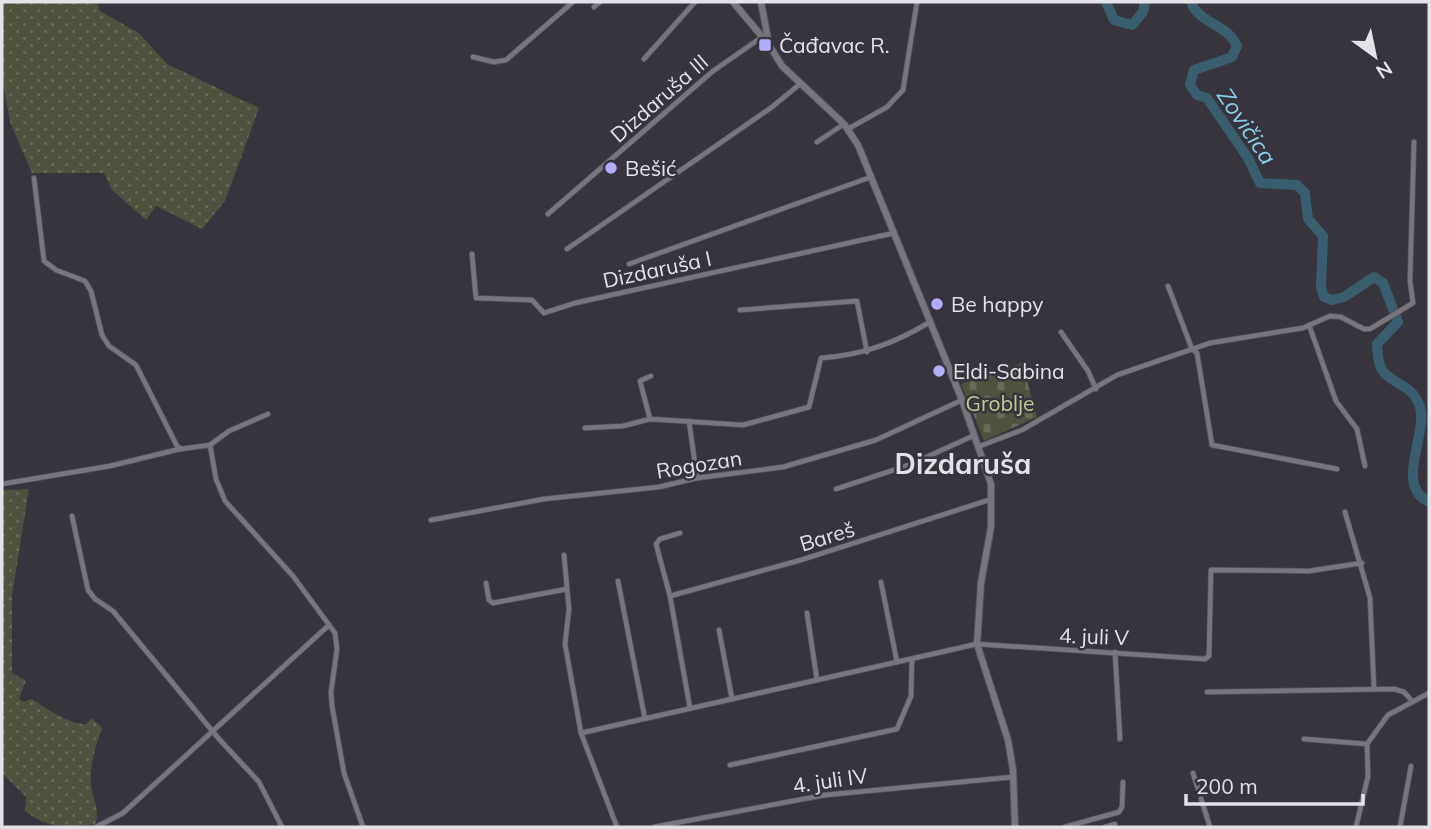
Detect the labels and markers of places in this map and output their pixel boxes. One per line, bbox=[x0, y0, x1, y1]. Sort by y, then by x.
place label: Čađavac R. bbox=[779, 32, 890, 58]
marker: Čađavac R. bbox=[757, 37, 773, 53]
place label: Bešić bbox=[625, 155, 677, 181]
marker: Bešić bbox=[603, 160, 619, 176]
place label: Be happy bbox=[951, 291, 1043, 317]
marker: Be happy bbox=[929, 296, 945, 312]
place label: Eldi-Sabina bbox=[953, 358, 1065, 384]
marker: Eldi-Sabina bbox=[931, 363, 947, 379]

